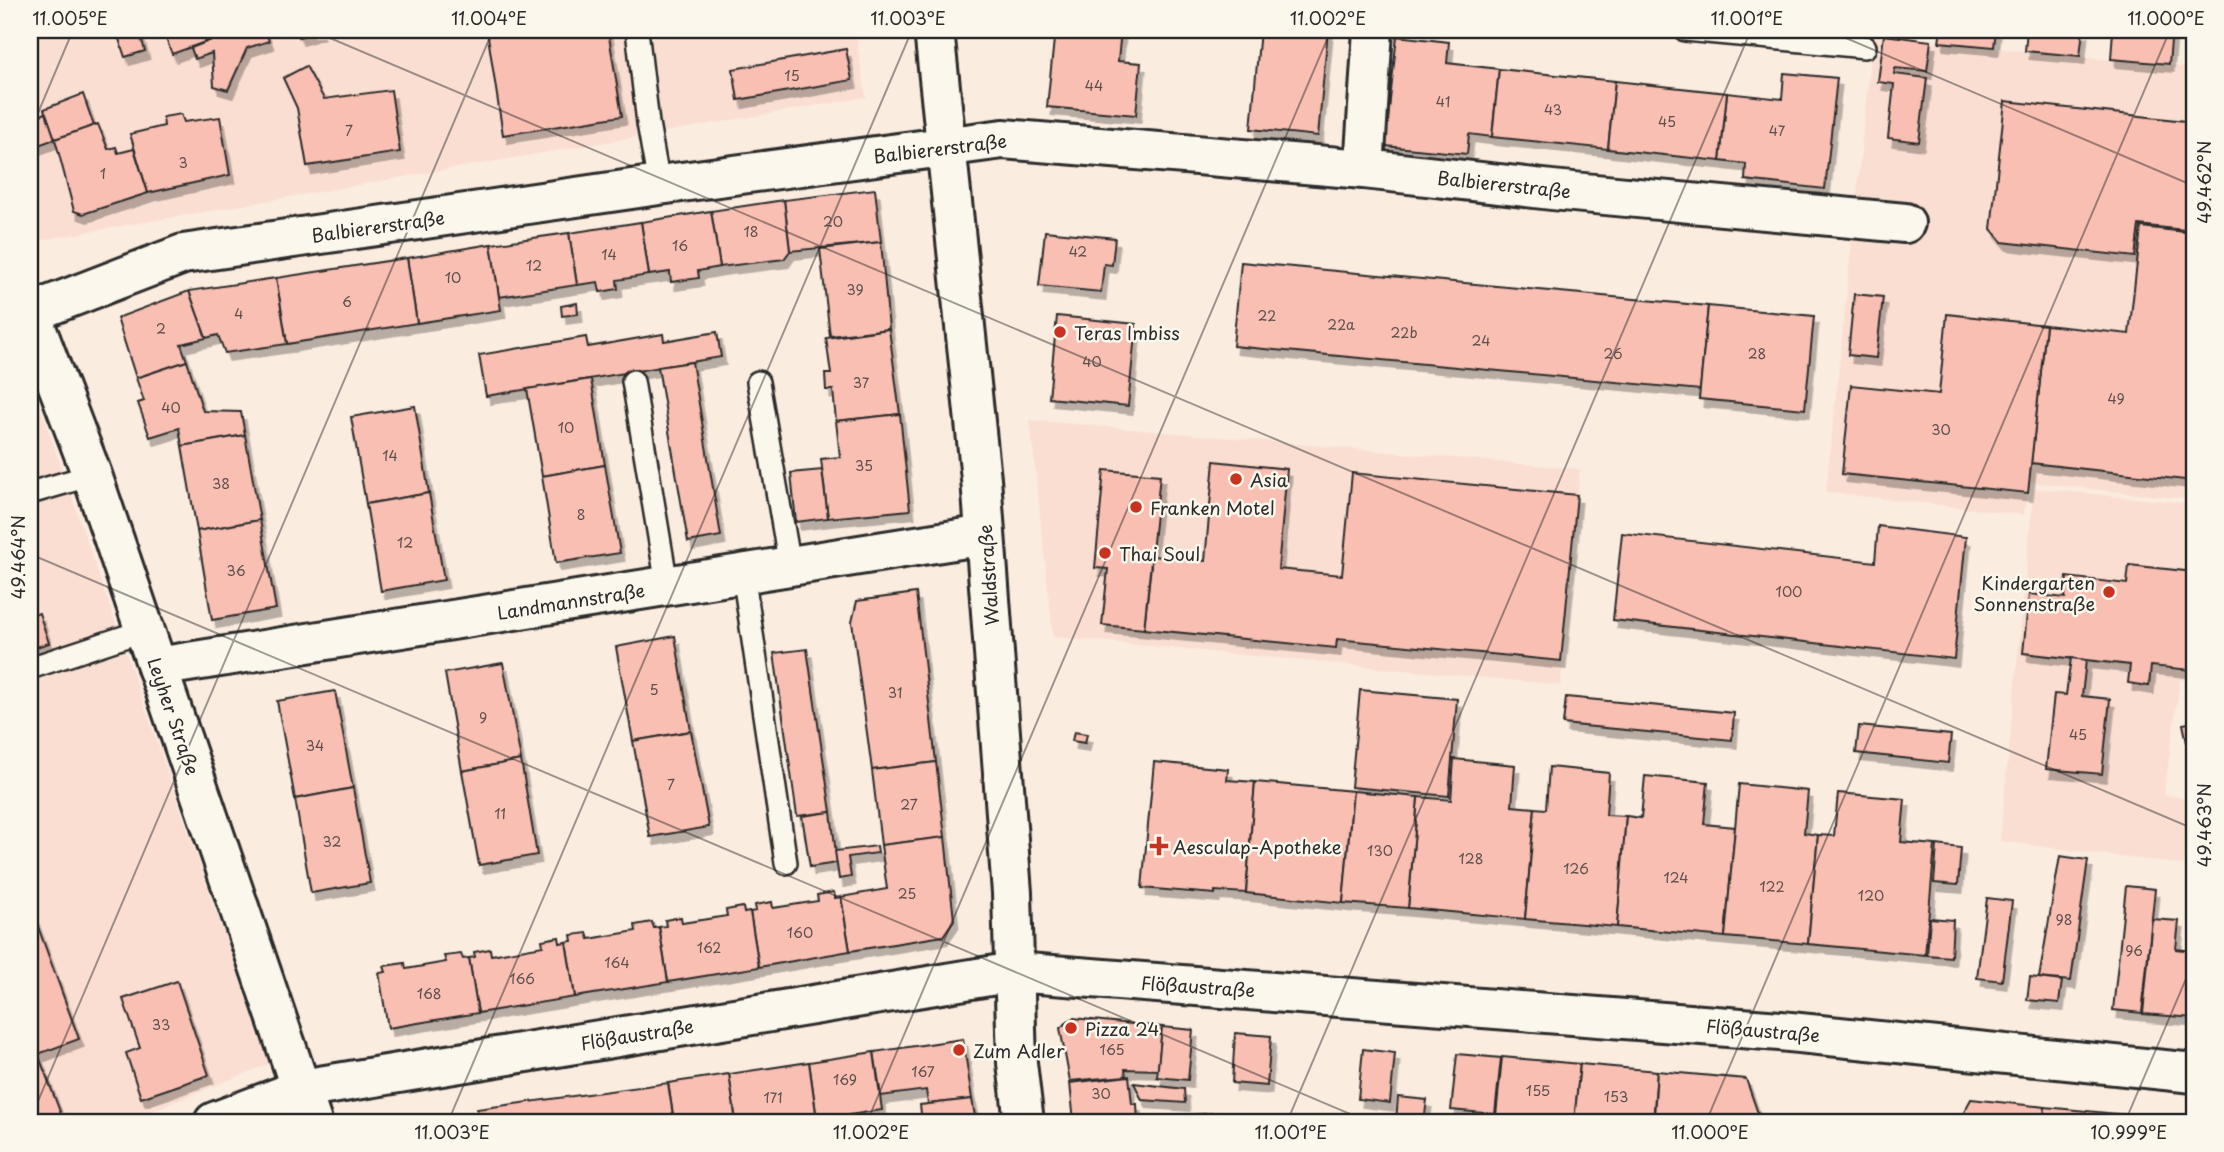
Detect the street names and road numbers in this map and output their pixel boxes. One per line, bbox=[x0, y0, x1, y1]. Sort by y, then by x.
street label: Balbiererstraße bbox=[872, 126, 1008, 170]
street label: Balbiererstraße bbox=[1436, 164, 1572, 204]
street label: Balbiererstraße bbox=[310, 203, 446, 249]
street label: Waldstraße bbox=[971, 523, 1005, 627]
street label: Landmannstraße bbox=[495, 576, 647, 626]
street label: Leyher Straße bbox=[141, 654, 207, 778]
street label: Flößaustraße bbox=[1140, 969, 1256, 1003]
street label: Flößaustraße bbox=[579, 1012, 695, 1056]
street label: Flößaustraße bbox=[1705, 1012, 1821, 1048]

